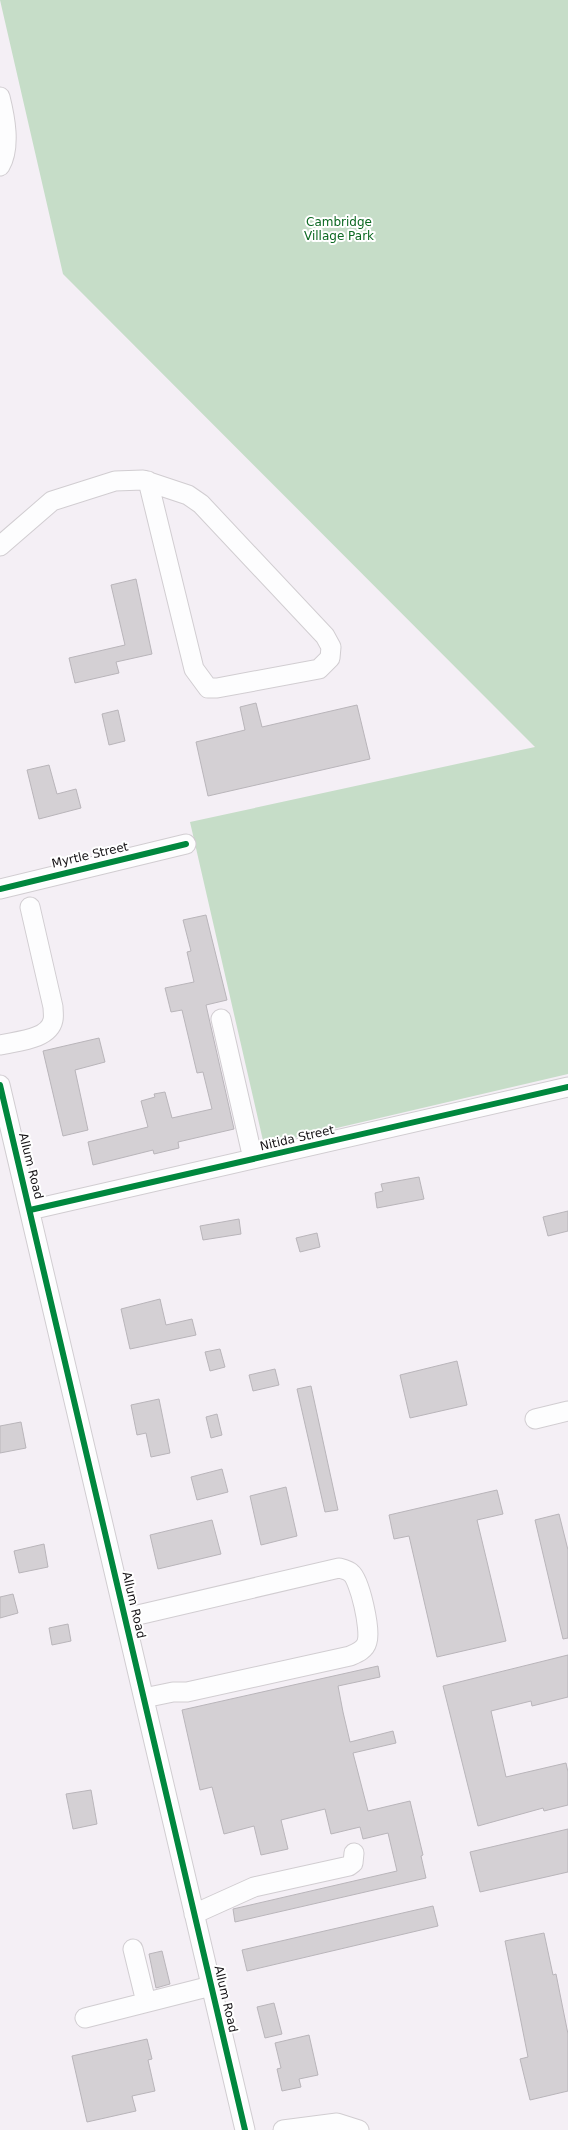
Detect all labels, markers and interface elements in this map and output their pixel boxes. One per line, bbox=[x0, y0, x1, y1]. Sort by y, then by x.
park label: Cambridge Village Park bbox=[304, 215, 374, 243]
street label: Myrtle Street bbox=[50, 839, 130, 871]
street label: Nitida Street bbox=[259, 1123, 336, 1153]
street label: Allum Road bbox=[16, 1131, 46, 1201]
street label: Allum Road bbox=[120, 1570, 148, 1640]
street label: Allum Road bbox=[212, 1964, 240, 2034]

